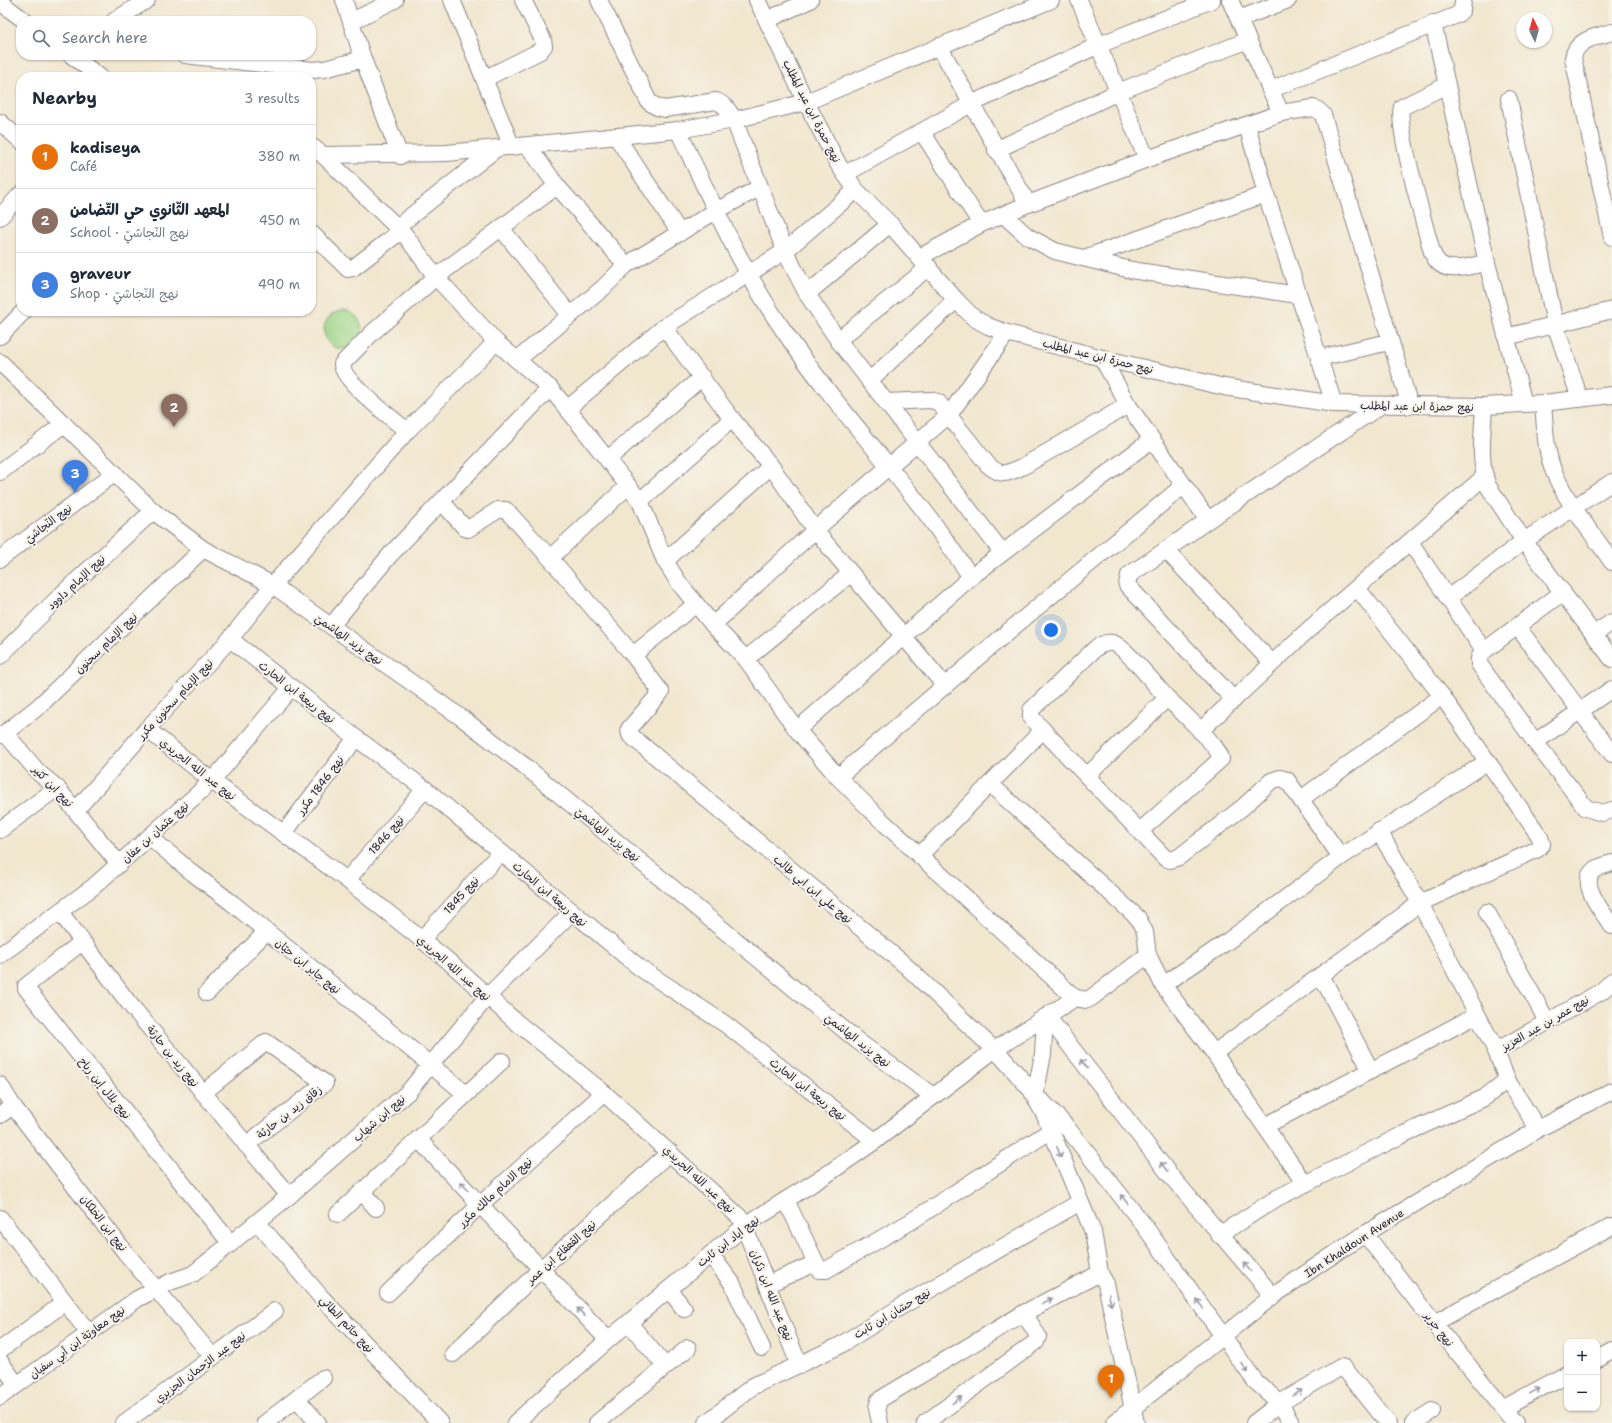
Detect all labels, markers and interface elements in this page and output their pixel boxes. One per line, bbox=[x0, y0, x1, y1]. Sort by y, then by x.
north arrow bbox=[1516, 12, 1552, 48]
search box bbox=[16, 16, 316, 60]
icon: search bbox=[30, 27, 52, 49]
text: Search here bbox=[62, 28, 148, 48]
street label: نهج حمزة ابن عبد المطلب bbox=[779, 57, 844, 165]
text: Nearby bbox=[32, 87, 97, 109]
text: 3 results bbox=[244, 90, 300, 107]
text: kadiseya bbox=[70, 138, 141, 158]
text: 1 bbox=[42, 148, 48, 165]
text: 380 m bbox=[258, 148, 300, 165]
text: Café bbox=[70, 158, 97, 175]
text: المعهد الثّانوي حي التّضامن bbox=[70, 200, 229, 220]
text: 2 bbox=[40, 212, 50, 229]
text: 450 m bbox=[259, 212, 300, 229]
text: School · نهج النّجاشيّ bbox=[70, 224, 189, 241]
text: graveur bbox=[70, 264, 131, 284]
text: 3 bbox=[40, 276, 50, 293]
text: 490 m bbox=[258, 276, 300, 293]
text: Shop · نهج النّجاشيّ bbox=[70, 285, 178, 302]
street label: نهج حمزة ابن عبد المطلب bbox=[1041, 335, 1155, 378]
pin: 2 bbox=[161, 394, 187, 427]
street label: نهج حمزة ابن عبد المطلب bbox=[1360, 398, 1474, 415]
pin: 3 bbox=[62, 460, 88, 493]
street label: نهج النّجاشيّ bbox=[22, 501, 77, 548]
street label: نهج الإمام داوود bbox=[44, 552, 109, 614]
street label: نهج الإمام سحنون bbox=[72, 610, 142, 678]
street label: نهج يزيد الهاشميّ bbox=[310, 611, 385, 671]
your location bbox=[1041, 620, 1061, 640]
street label: نهج الإمام سحنون مكرر bbox=[134, 656, 217, 744]
street label: نهج ربيعة ابن الحارث bbox=[255, 658, 338, 727]
street label: نهج عبد الله الجريدي bbox=[156, 735, 239, 805]
street label: نهج 1846 مكرر bbox=[293, 753, 347, 819]
street label: نهج ابن كثير bbox=[28, 761, 76, 811]
street label: نهج عثمان بن عفان bbox=[119, 798, 192, 866]
street label: نهج يزيد الهاشميّ bbox=[570, 804, 643, 867]
street label: نهج 1846 bbox=[365, 813, 407, 858]
street label: نهج علي ابن ابي طالب bbox=[768, 852, 855, 929]
street label: نهج ربيعة ابن الحارث bbox=[509, 859, 590, 930]
street label: نهج 1845 bbox=[440, 873, 482, 917]
street label: نهج عبد الله الجريدي bbox=[413, 932, 494, 1005]
street label: نهج جابر ابن حيّان bbox=[272, 935, 343, 997]
street label: نهج عمر بن عبد العزيز bbox=[1498, 992, 1592, 1055]
street label: نهج يزيد الهاشميّ bbox=[820, 1010, 894, 1073]
street label: نهج زيد بن حارثة bbox=[143, 1022, 202, 1090]
street label: نهج بلال إبن رباح bbox=[75, 1054, 134, 1122]
street label: نهج ربيعة ابن الحارث bbox=[766, 1055, 849, 1124]
one-way arrow bbox=[1080, 1059, 1088, 1070]
street label: زقاق زيد بن حارثة bbox=[254, 1082, 325, 1143]
street label: نهج ابن شهاب bbox=[350, 1092, 409, 1145]
street label: نهج عبد الله الجريدي bbox=[659, 1142, 738, 1217]
one-way arrow bbox=[1056, 1146, 1063, 1158]
street label: نهج الامام مالك مكرر bbox=[454, 1154, 536, 1232]
one-way arrow bbox=[1159, 1162, 1168, 1173]
one-way arrow bbox=[459, 1181, 468, 1191]
street label: نهج ابن الخلكان bbox=[77, 1192, 130, 1255]
one-way arrow bbox=[1119, 1194, 1128, 1205]
street label: Ibn Khaldoun Avenue bbox=[1302, 1206, 1407, 1281]
street label: نهج اياد ابن ثابت bbox=[694, 1212, 762, 1270]
street label: نهج القعقاع ابن عمر bbox=[523, 1217, 600, 1289]
street label: نهج عبد الله ابن ذكران bbox=[746, 1247, 797, 1343]
one-way arrow bbox=[1243, 1261, 1252, 1272]
street label: نهج حسّان ابن ثابت bbox=[851, 1285, 933, 1342]
street label: نهج حاتم الطائي bbox=[314, 1293, 377, 1358]
one-way arrow bbox=[1106, 1293, 1114, 1306]
one-way arrow bbox=[1041, 1297, 1053, 1304]
one-way arrow bbox=[1196, 1299, 1204, 1310]
street label: نهج معاويّة ابن أبي سفيان bbox=[26, 1303, 130, 1385]
one-way arrow bbox=[577, 1306, 586, 1317]
street label: نهج جرير bbox=[1420, 1308, 1457, 1350]
street label: نهج عبد الرّحمان الجزيري bbox=[152, 1328, 249, 1407]
map controls bbox=[1564, 1339, 1600, 1411]
button: + bbox=[1564, 1339, 1600, 1375]
one-way arrow bbox=[1241, 1362, 1250, 1373]
pin: 1 bbox=[1098, 1365, 1124, 1398]
button: − bbox=[1564, 1375, 1600, 1411]
one-way arrow bbox=[1529, 1387, 1541, 1395]
one-way arrow bbox=[1291, 1389, 1302, 1397]
one-way arrow bbox=[951, 1396, 962, 1404]

